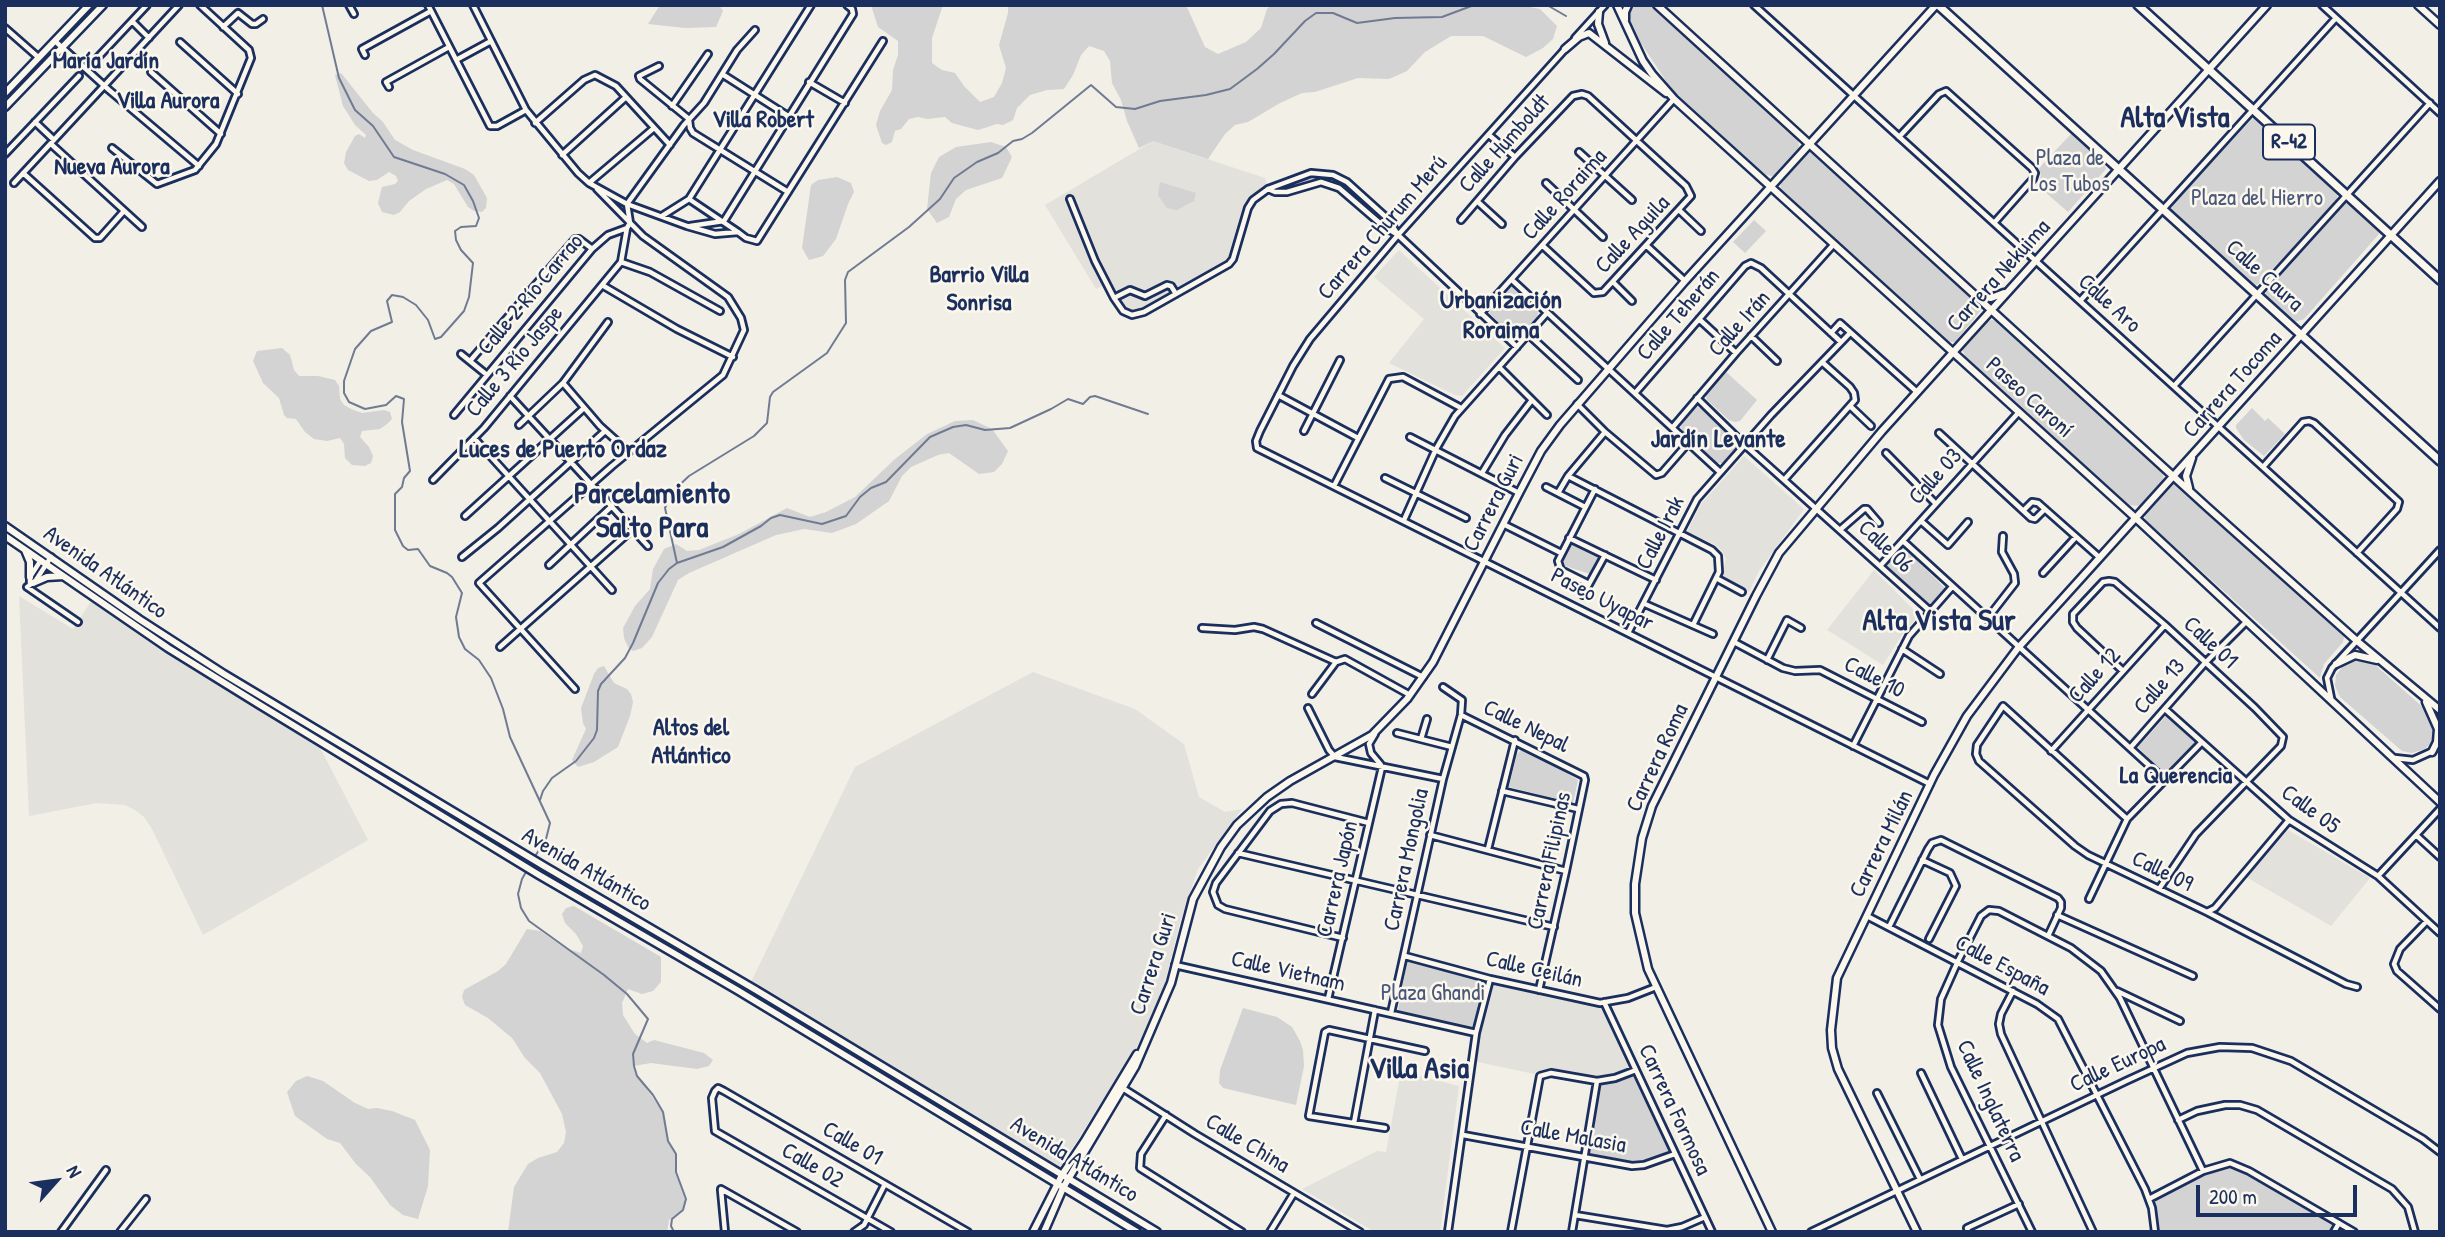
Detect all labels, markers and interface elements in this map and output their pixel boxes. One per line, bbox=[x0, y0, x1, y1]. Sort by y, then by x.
district label: María Jardín bbox=[53, 48, 159, 76]
district label: Villa Aurora bbox=[116, 88, 220, 116]
street label: Calle Humboldt bbox=[1453, 89, 1557, 199]
district label: Alta Vista bbox=[2121, 101, 2229, 137]
district label: Villa Robert bbox=[712, 107, 814, 135]
road number: R-42 bbox=[2263, 124, 2315, 160]
street label: Calle Roraima bbox=[1517, 144, 1613, 246]
park label: Plaza de Los Tubos bbox=[2030, 145, 2110, 199]
street label: Carrera Churum Merú bbox=[1313, 150, 1453, 306]
district label: Nueva Aurora bbox=[54, 154, 170, 182]
park label: Plaza del Hierro bbox=[2191, 185, 2323, 213]
street label: Calle Aguila bbox=[1590, 190, 1676, 280]
street label: Carrera Nekuima bbox=[1941, 214, 2057, 338]
street label: Calle 2 Río Carrao bbox=[472, 229, 590, 361]
street label: Calle Caura bbox=[2220, 234, 2308, 318]
district label: Barrio Villa Sonrisa bbox=[929, 262, 1029, 318]
street label: Calle Teherán bbox=[1632, 263, 1726, 367]
street label: Calle Aro bbox=[2072, 269, 2146, 339]
district label: Urbanización Roraima bbox=[1440, 285, 1562, 346]
street label: Calle Irán bbox=[1703, 285, 1777, 363]
street label: Calle 3 Río Jaspe bbox=[460, 301, 570, 423]
street label: Carrera Tocoma bbox=[2178, 326, 2288, 444]
street label: Paseo Caroní bbox=[1980, 352, 2078, 444]
district label: Jardín Levante bbox=[1650, 424, 1786, 456]
district label: Luces de Puerto Ordaz bbox=[459, 434, 667, 466]
street label: Calle 03 bbox=[1903, 443, 1969, 511]
street label: Carrera Guri bbox=[1458, 450, 1530, 556]
district label: Parcelamiento Salto Para bbox=[574, 477, 730, 548]
street label: Calle Irak bbox=[1631, 492, 1691, 574]
street label: Calle 06 bbox=[1852, 515, 1918, 579]
street label: Avenida Atlántico bbox=[38, 520, 172, 626]
street label: Paseo Uyapar bbox=[1546, 562, 1658, 638]
district label: Alta Vista Sur bbox=[1862, 604, 2016, 640]
street label: Calle 01 bbox=[2177, 611, 2243, 675]
street label: Calle 12 bbox=[2063, 643, 2127, 709]
street label: Calle 10 bbox=[1839, 651, 1909, 705]
street label: Calle 13 bbox=[2128, 654, 2192, 720]
street label: Calle Nepal bbox=[1478, 694, 1574, 760]
street label: Carrera Roma bbox=[1621, 700, 1695, 816]
district label: Altos del Atlántico bbox=[651, 715, 731, 771]
district label: La Querencia bbox=[2120, 763, 2232, 791]
street label: Calle 05 bbox=[2275, 779, 2345, 841]
street label: Carrera Mongolia bbox=[1378, 786, 1436, 934]
street label: Carrera Milán bbox=[1844, 786, 1920, 902]
street label: Carrera Filipinas bbox=[1522, 790, 1578, 932]
street label: Carrera Japón bbox=[1311, 818, 1365, 940]
street label: Avenida Atlántico bbox=[517, 822, 655, 918]
street label: Calle 09 bbox=[2127, 845, 2197, 899]
street label: Carrera Guri bbox=[1125, 909, 1183, 1019]
street label: Calle España bbox=[1950, 930, 2054, 1002]
street label: Calle Vietnam bbox=[1228, 945, 1348, 999]
street label: Calle Ceilán bbox=[1483, 945, 1585, 995]
park label: Plaza Ghandi bbox=[1381, 980, 1485, 1008]
street label: Calle Europa bbox=[2066, 1031, 2170, 1099]
street label: Calle Inglaterra bbox=[1950, 1036, 2030, 1166]
street label: Carrera Formosa bbox=[1632, 1040, 1716, 1180]
district label: Villa Asia bbox=[1369, 1052, 1469, 1088]
street label: Calle China bbox=[1200, 1108, 1294, 1180]
street label: Avenida Atlántico bbox=[1005, 1111, 1143, 1209]
street label: Calle Malasia bbox=[1518, 1114, 1628, 1160]
street label: Calle 01 bbox=[817, 1116, 887, 1172]
street label: Calle 02 bbox=[776, 1137, 848, 1195]
north arrow bbox=[21, 1146, 91, 1216]
text: N bbox=[61, 1161, 88, 1182]
scale bar bbox=[2200, 1170, 2361, 1214]
text: 200 m bbox=[2209, 1182, 2257, 1211]

